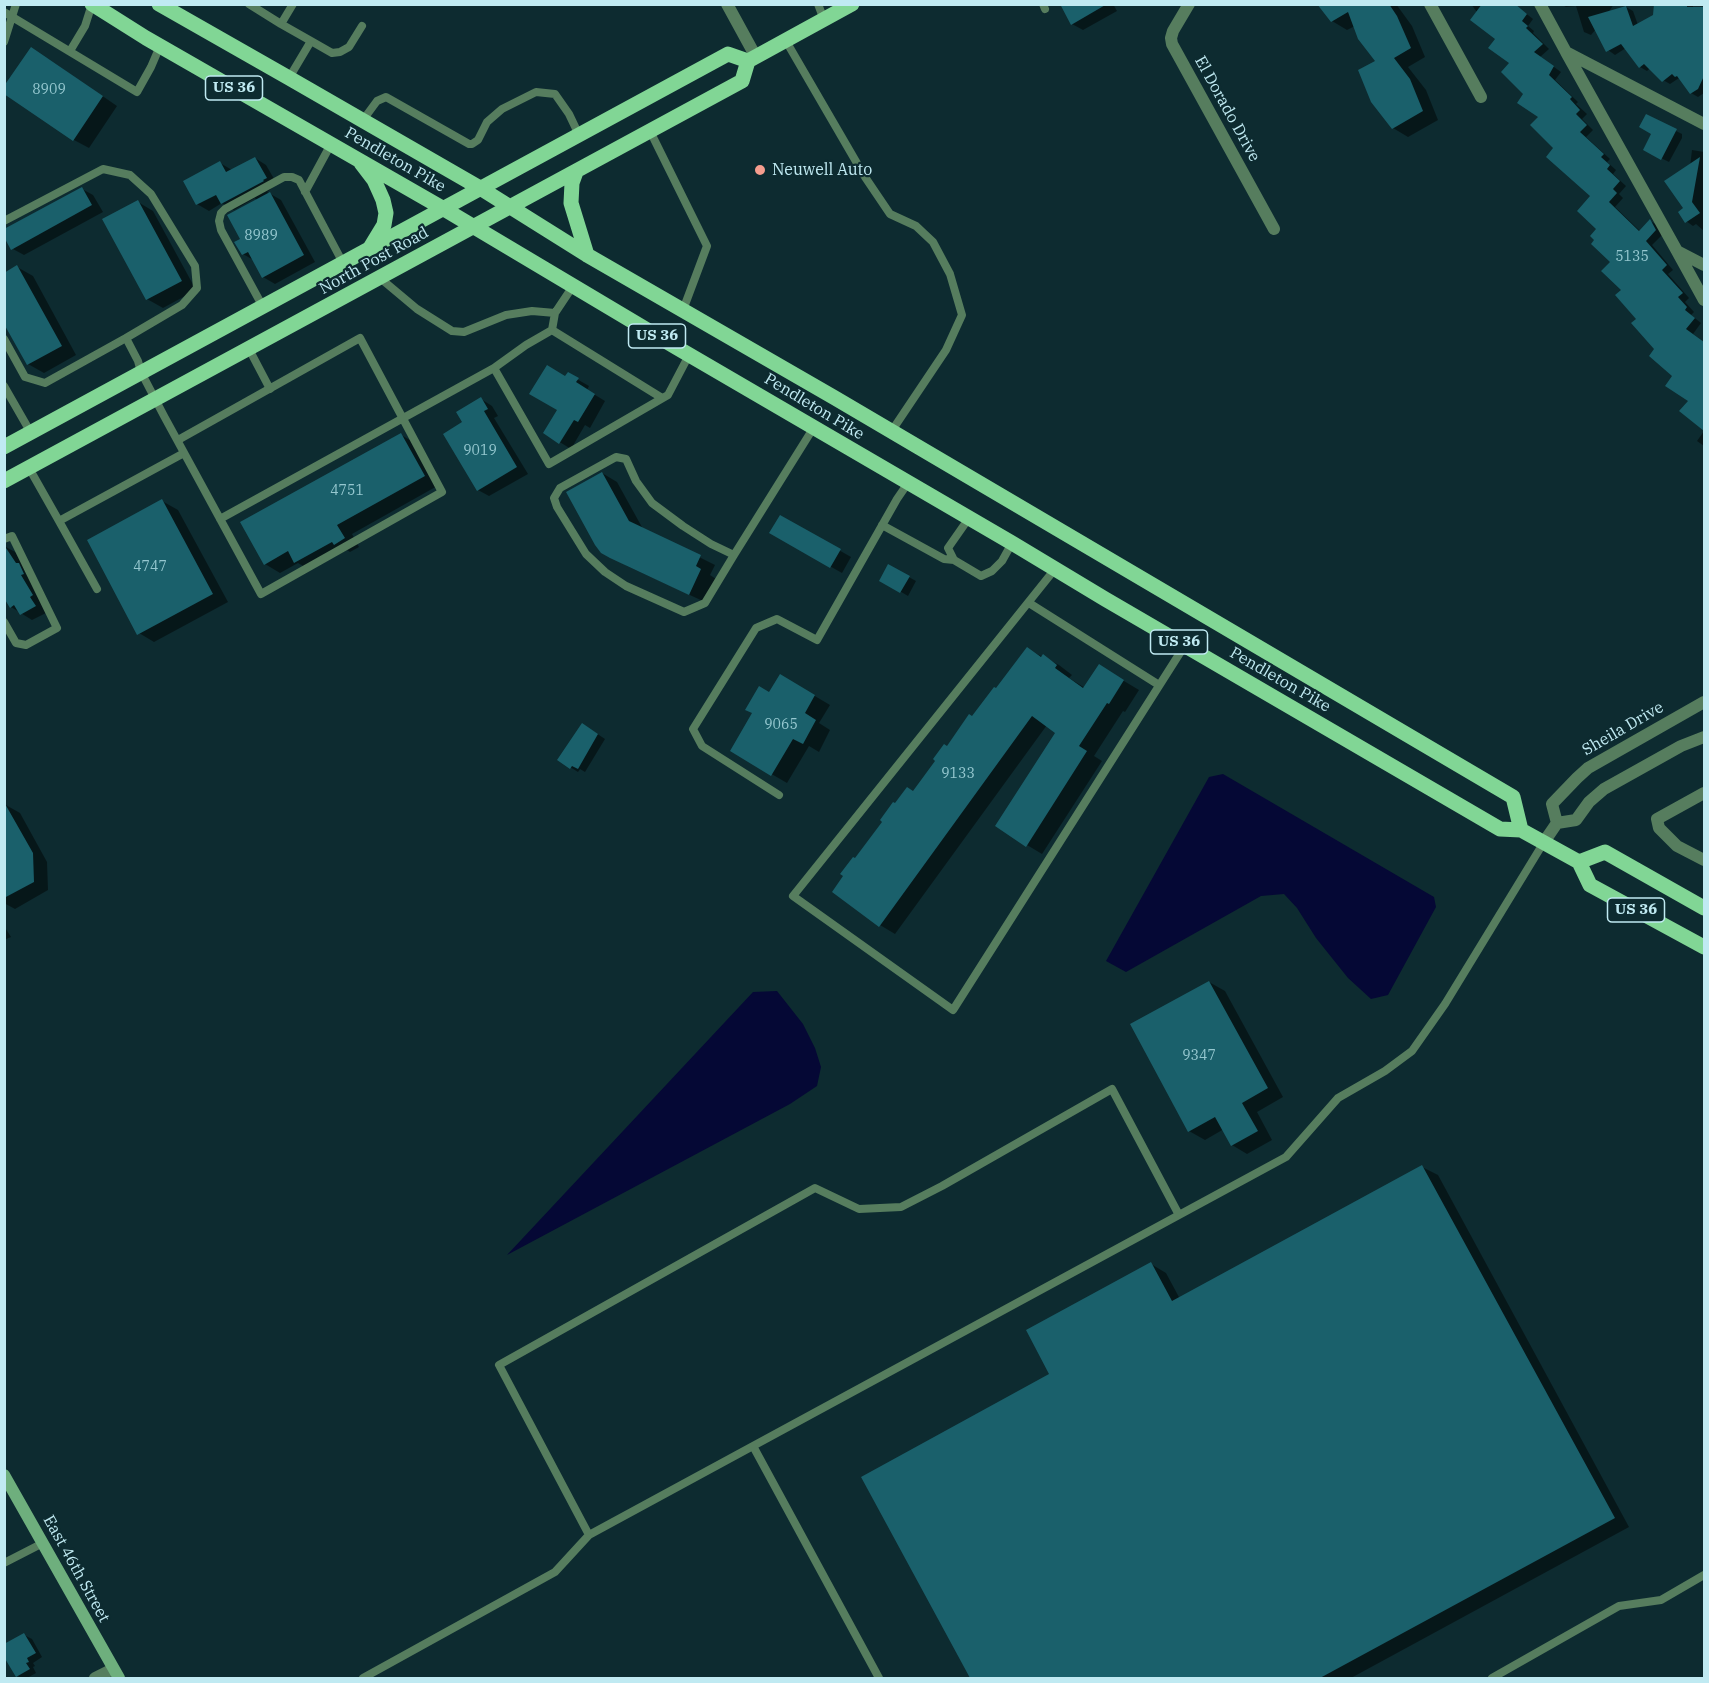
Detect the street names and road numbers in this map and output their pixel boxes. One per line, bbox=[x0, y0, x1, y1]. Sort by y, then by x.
street label: El Dorado Drive bbox=[1190, 53, 1264, 165]
road number: US 36 bbox=[206, 76, 262, 100]
street label: Pendleton Pike bbox=[341, 123, 449, 197]
street label: North Post Road bbox=[316, 223, 432, 299]
road number: US 36 bbox=[628, 324, 686, 348]
street label: Pendleton Pike bbox=[761, 370, 867, 444]
road number: US 36 bbox=[1150, 630, 1208, 654]
street label: Pendleton Pike bbox=[1226, 643, 1334, 717]
street label: Sheila Drive bbox=[1579, 698, 1667, 760]
road number: US 36 bbox=[1608, 898, 1664, 922]
street label: East 46th Street bbox=[39, 1512, 113, 1626]

